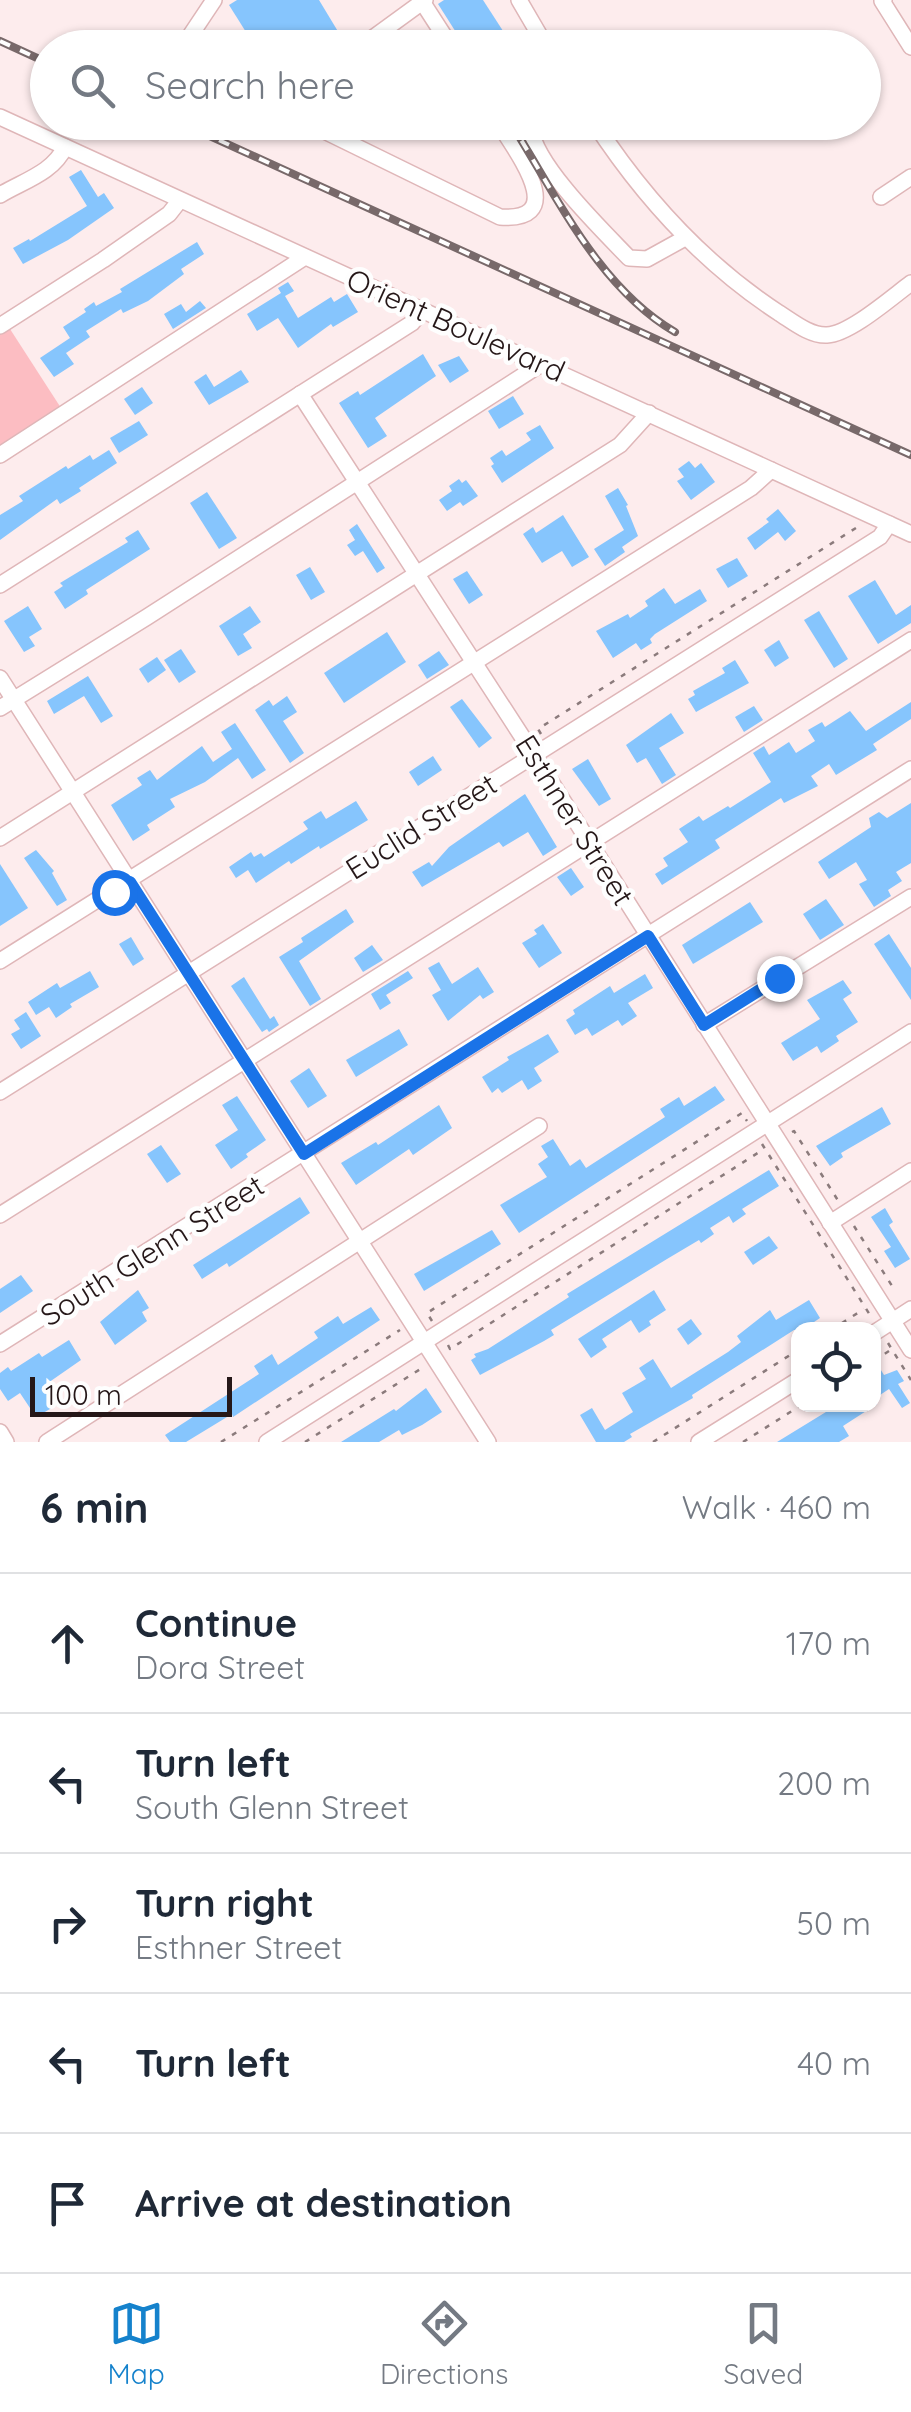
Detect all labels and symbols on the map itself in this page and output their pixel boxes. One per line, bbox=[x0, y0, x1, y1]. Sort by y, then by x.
street label: Orient Boulevard bbox=[341, 260, 571, 390]
street label: Esthner Street bbox=[507, 728, 643, 912]
street label: Euclid Street bbox=[338, 765, 504, 887]
route start bbox=[92, 870, 138, 916]
route end bbox=[757, 956, 803, 1002]
street label: South Glenn Street bbox=[33, 1166, 271, 1334]
scale bar bbox=[30, 1372, 232, 1416]

